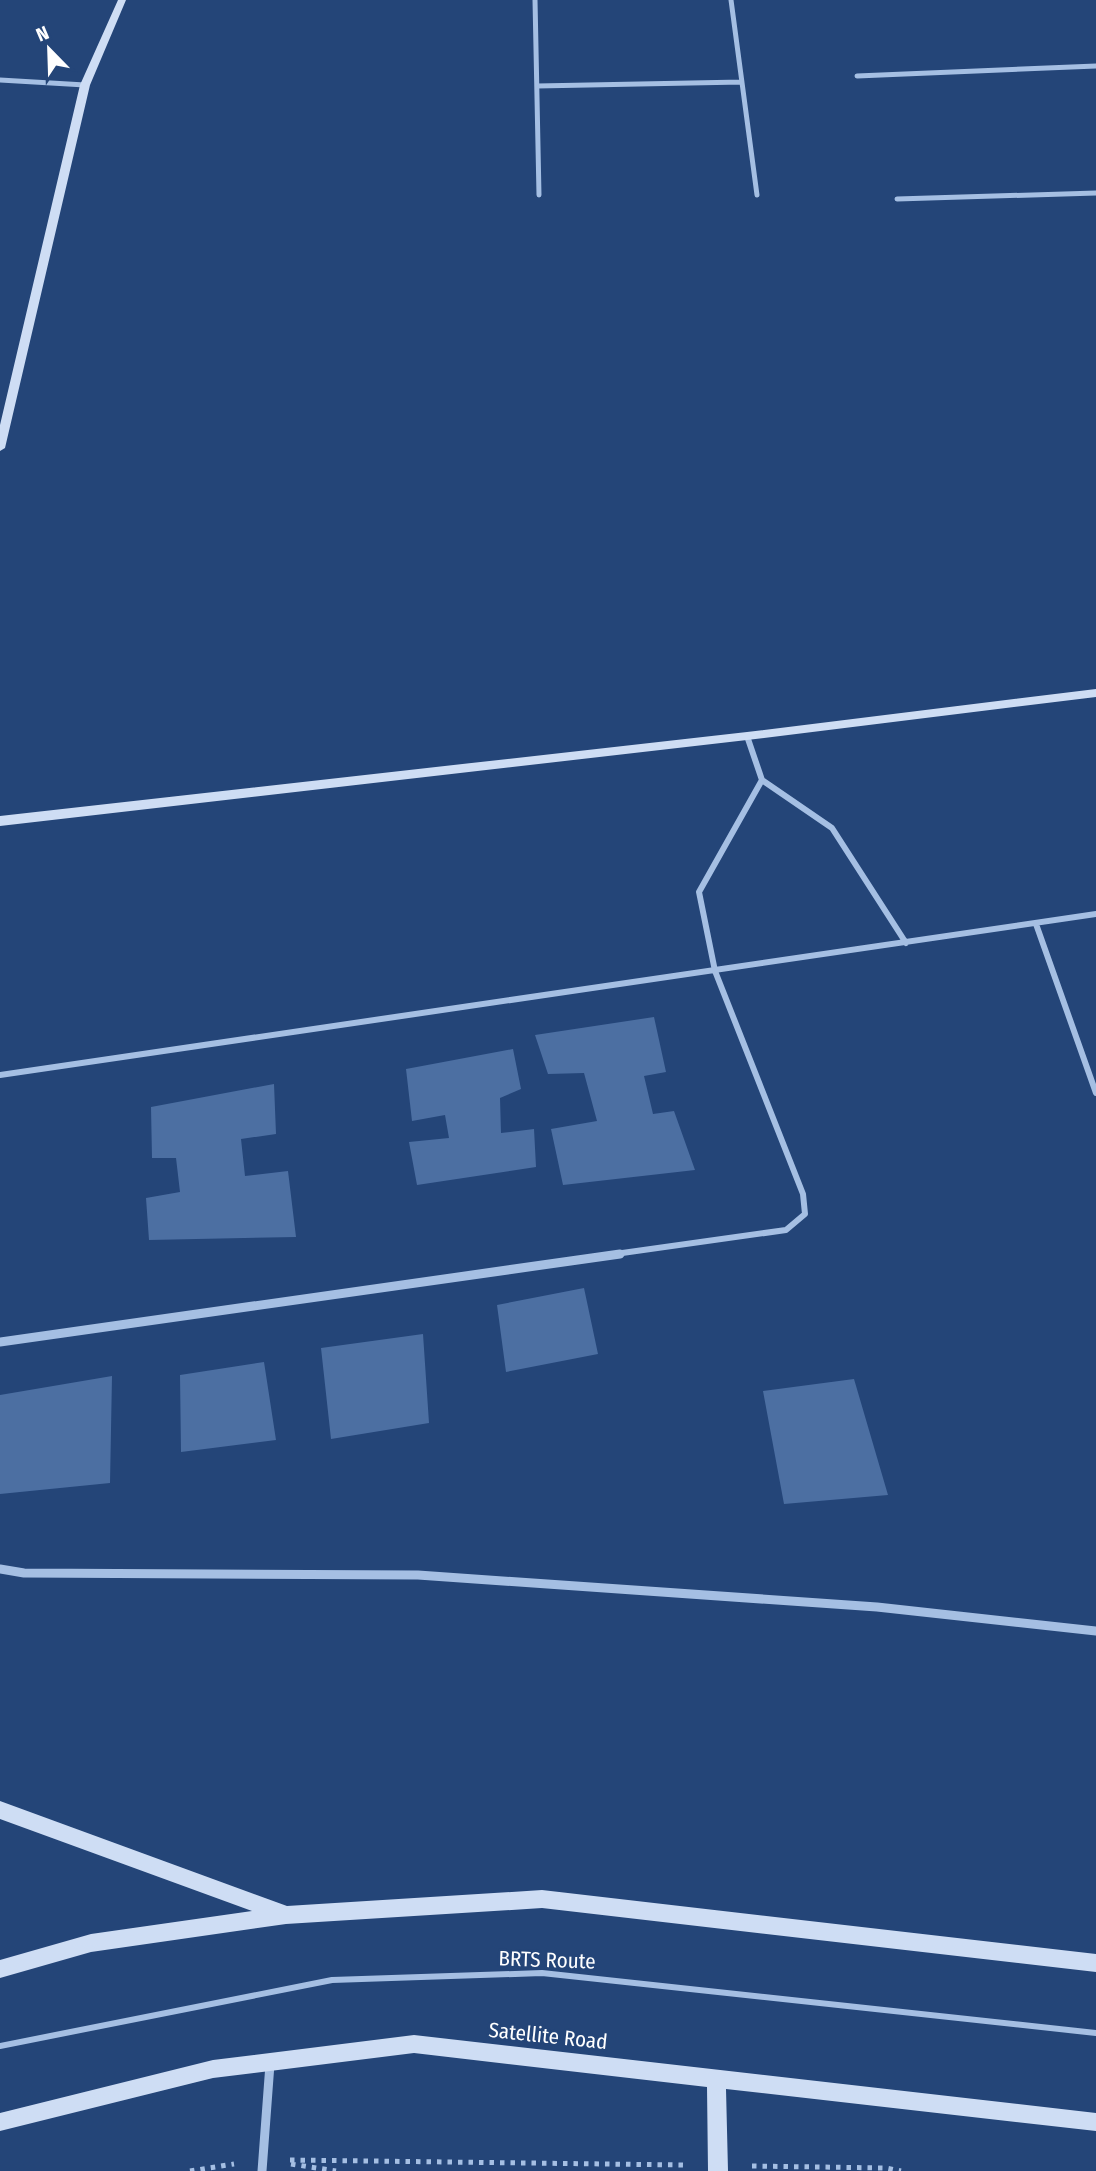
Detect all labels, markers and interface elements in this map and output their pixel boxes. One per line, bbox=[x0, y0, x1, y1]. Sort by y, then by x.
north arrow bbox=[14, 14, 84, 84]
text: N bbox=[33, 21, 52, 47]
street label: BRTS Route bbox=[498, 1945, 596, 1975]
street label: Satellite Road bbox=[487, 2017, 609, 2055]

